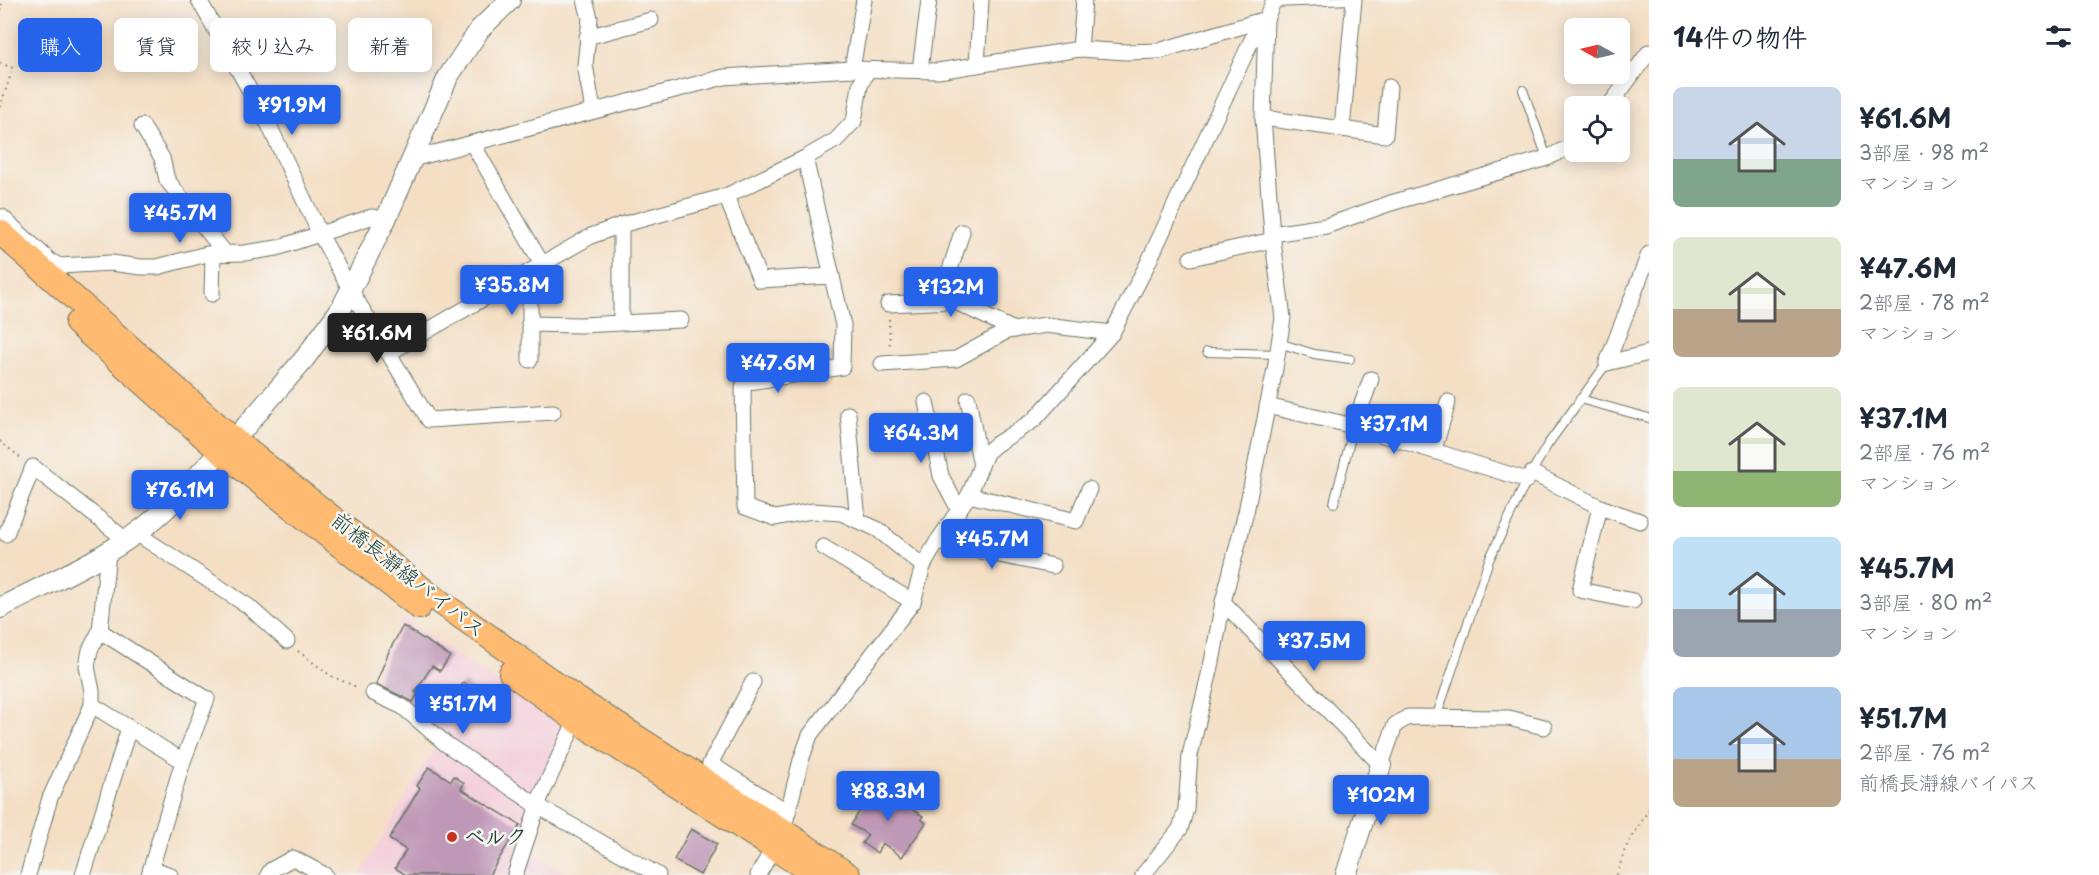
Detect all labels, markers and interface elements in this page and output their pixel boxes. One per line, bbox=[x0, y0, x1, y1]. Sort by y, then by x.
text: 14件の物件 bbox=[1673, 17, 1807, 56]
chip: 購入 bbox=[18, 18, 102, 72]
chip: 賃貸 bbox=[114, 18, 198, 72]
chip: 絞り込み bbox=[210, 18, 336, 72]
chip: 新着 bbox=[348, 18, 432, 72]
north arrow bbox=[1564, 18, 1630, 84]
map controls bbox=[1564, 18, 1630, 162]
icon: filters bbox=[2042, 20, 2075, 53]
pin: ¥91.9M bbox=[243, 85, 341, 136]
text: ¥91.9M bbox=[258, 89, 326, 119]
button: locate bbox=[1564, 96, 1630, 162]
text: ¥61.6M bbox=[1859, 98, 1951, 137]
icon: home bbox=[1721, 111, 1793, 183]
text: 3部屋 · 98 m² bbox=[1859, 137, 1989, 167]
text: マンション bbox=[1859, 167, 1958, 197]
pin: ¥45.7M bbox=[131, 193, 229, 244]
text: ¥45.7M bbox=[143, 197, 217, 227]
text: ¥47.6M bbox=[1859, 248, 1957, 287]
icon: home bbox=[1721, 261, 1793, 333]
pin: ¥35.8M bbox=[463, 265, 561, 316]
pin: ¥132M bbox=[909, 267, 993, 318]
text: ¥35.8M bbox=[474, 269, 550, 299]
text: ¥132M bbox=[918, 271, 984, 301]
text: 2部屋 · 78 m² bbox=[1859, 287, 1990, 317]
pin: ¥61.6M bbox=[328, 313, 426, 364]
text: ¥61.6M bbox=[341, 317, 413, 347]
text: マンション bbox=[1859, 317, 1958, 347]
pin: ¥47.6M bbox=[729, 343, 827, 394]
text: ¥47.6M bbox=[740, 347, 816, 377]
text: ¥37.1M bbox=[1859, 398, 1948, 437]
pin: ¥37.1M bbox=[1345, 404, 1443, 455]
text: ¥37.1M bbox=[1360, 408, 1428, 438]
icon: home bbox=[1721, 411, 1793, 483]
pin: ¥64.3M bbox=[872, 413, 970, 464]
text: ¥64.3M bbox=[883, 417, 959, 447]
text: 2部屋 · 76 m² bbox=[1859, 437, 1990, 467]
text: マンション bbox=[1859, 467, 1958, 497]
pin: ¥76.1M bbox=[131, 470, 229, 521]
text: ¥76.1M bbox=[145, 474, 215, 504]
street label: 前橋長瀞線バイパス bbox=[325, 503, 493, 644]
pin: ¥45.7M bbox=[943, 519, 1041, 570]
text: ¥45.7M bbox=[955, 523, 1029, 553]
text: ¥45.7M bbox=[1859, 548, 1955, 587]
icon: home bbox=[1721, 561, 1793, 633]
text: 3部屋 · 80 m² bbox=[1859, 587, 1992, 617]
text: マンション bbox=[1859, 617, 1958, 647]
pin: ¥37.5M bbox=[1265, 621, 1363, 672]
text: ¥37.5M bbox=[1277, 625, 1351, 655]
pin: ¥51.7M bbox=[414, 684, 512, 735]
text: ¥51.7M bbox=[429, 688, 497, 718]
text: ¥51.7M bbox=[1859, 698, 1947, 737]
icon: home bbox=[1721, 711, 1793, 783]
text: 2部屋 · 76 m² bbox=[1859, 737, 1990, 767]
text: 前橋長瀞線バイパス bbox=[1859, 767, 2039, 797]
pin: ¥88.3M bbox=[839, 771, 937, 822]
text: ¥88.3M bbox=[851, 775, 925, 805]
pin: ¥102M bbox=[1339, 775, 1423, 826]
text: ¥102M bbox=[1347, 779, 1415, 809]
place label: ベルク bbox=[464, 819, 527, 851]
marker: ベルク bbox=[445, 830, 459, 844]

